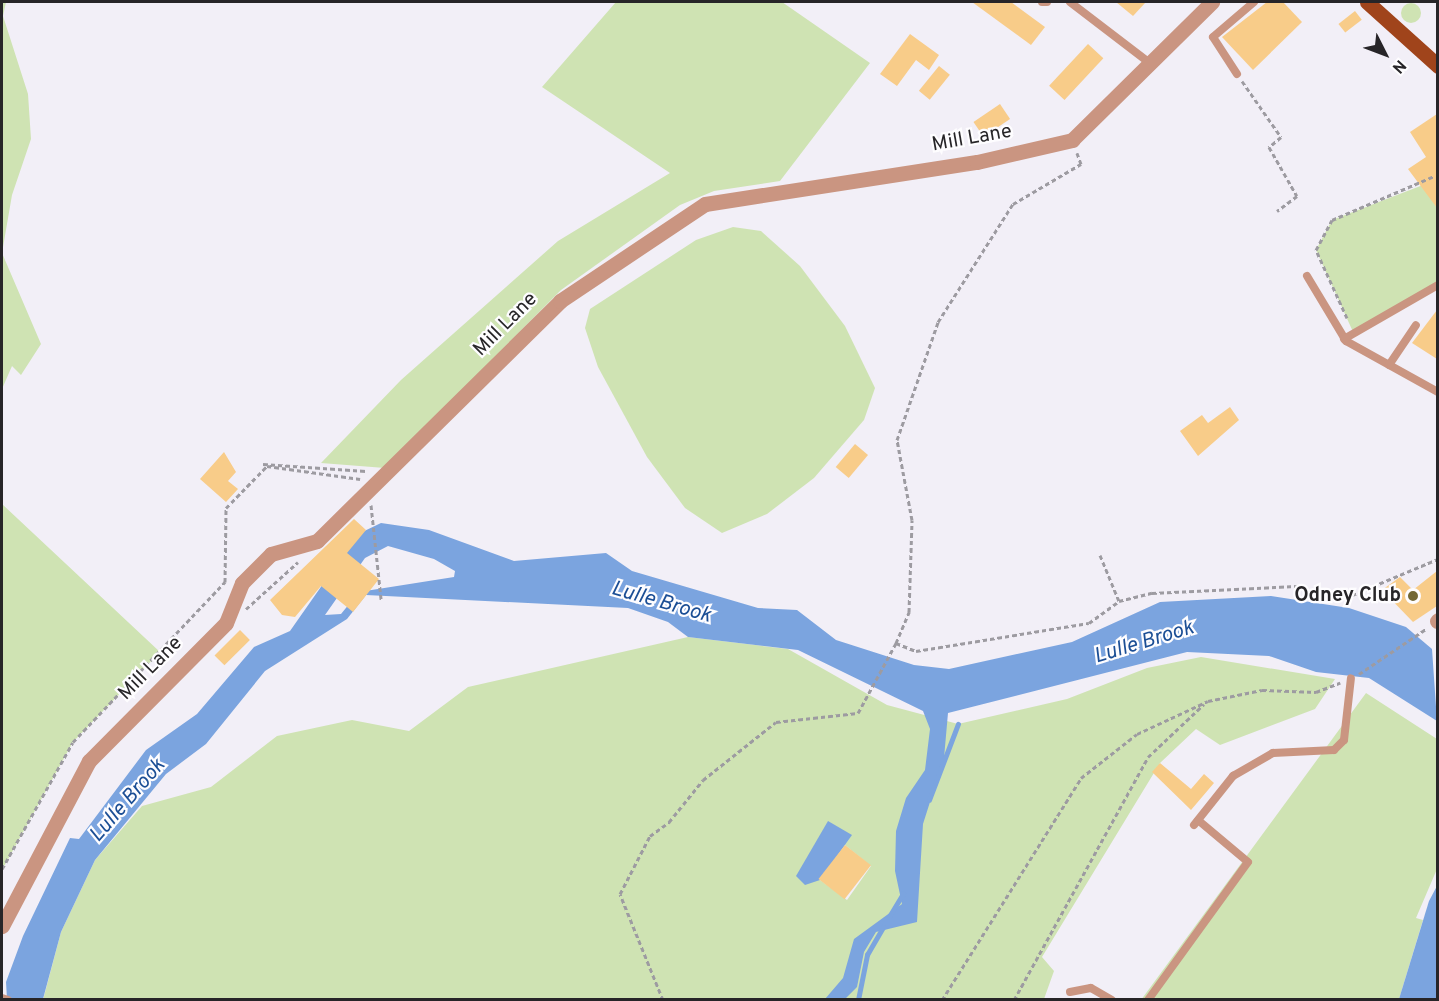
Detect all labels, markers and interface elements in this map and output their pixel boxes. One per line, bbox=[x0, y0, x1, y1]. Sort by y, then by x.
north arrow bbox=[1355, 24, 1415, 84]
text: N bbox=[1387, 55, 1410, 77]
street label: Mill Lane bbox=[930, 120, 1014, 158]
street label: Mill Lane bbox=[469, 288, 543, 362]
water label: Lulle Brook bbox=[608, 577, 714, 629]
place label: Odney Club bbox=[1294, 584, 1401, 608]
marker: Odney Club bbox=[1406, 589, 1420, 603]
water label: Lulle Brook bbox=[1091, 616, 1197, 670]
street label: Mill Lane bbox=[114, 632, 188, 706]
water label: Lulle Brook bbox=[85, 754, 171, 848]

